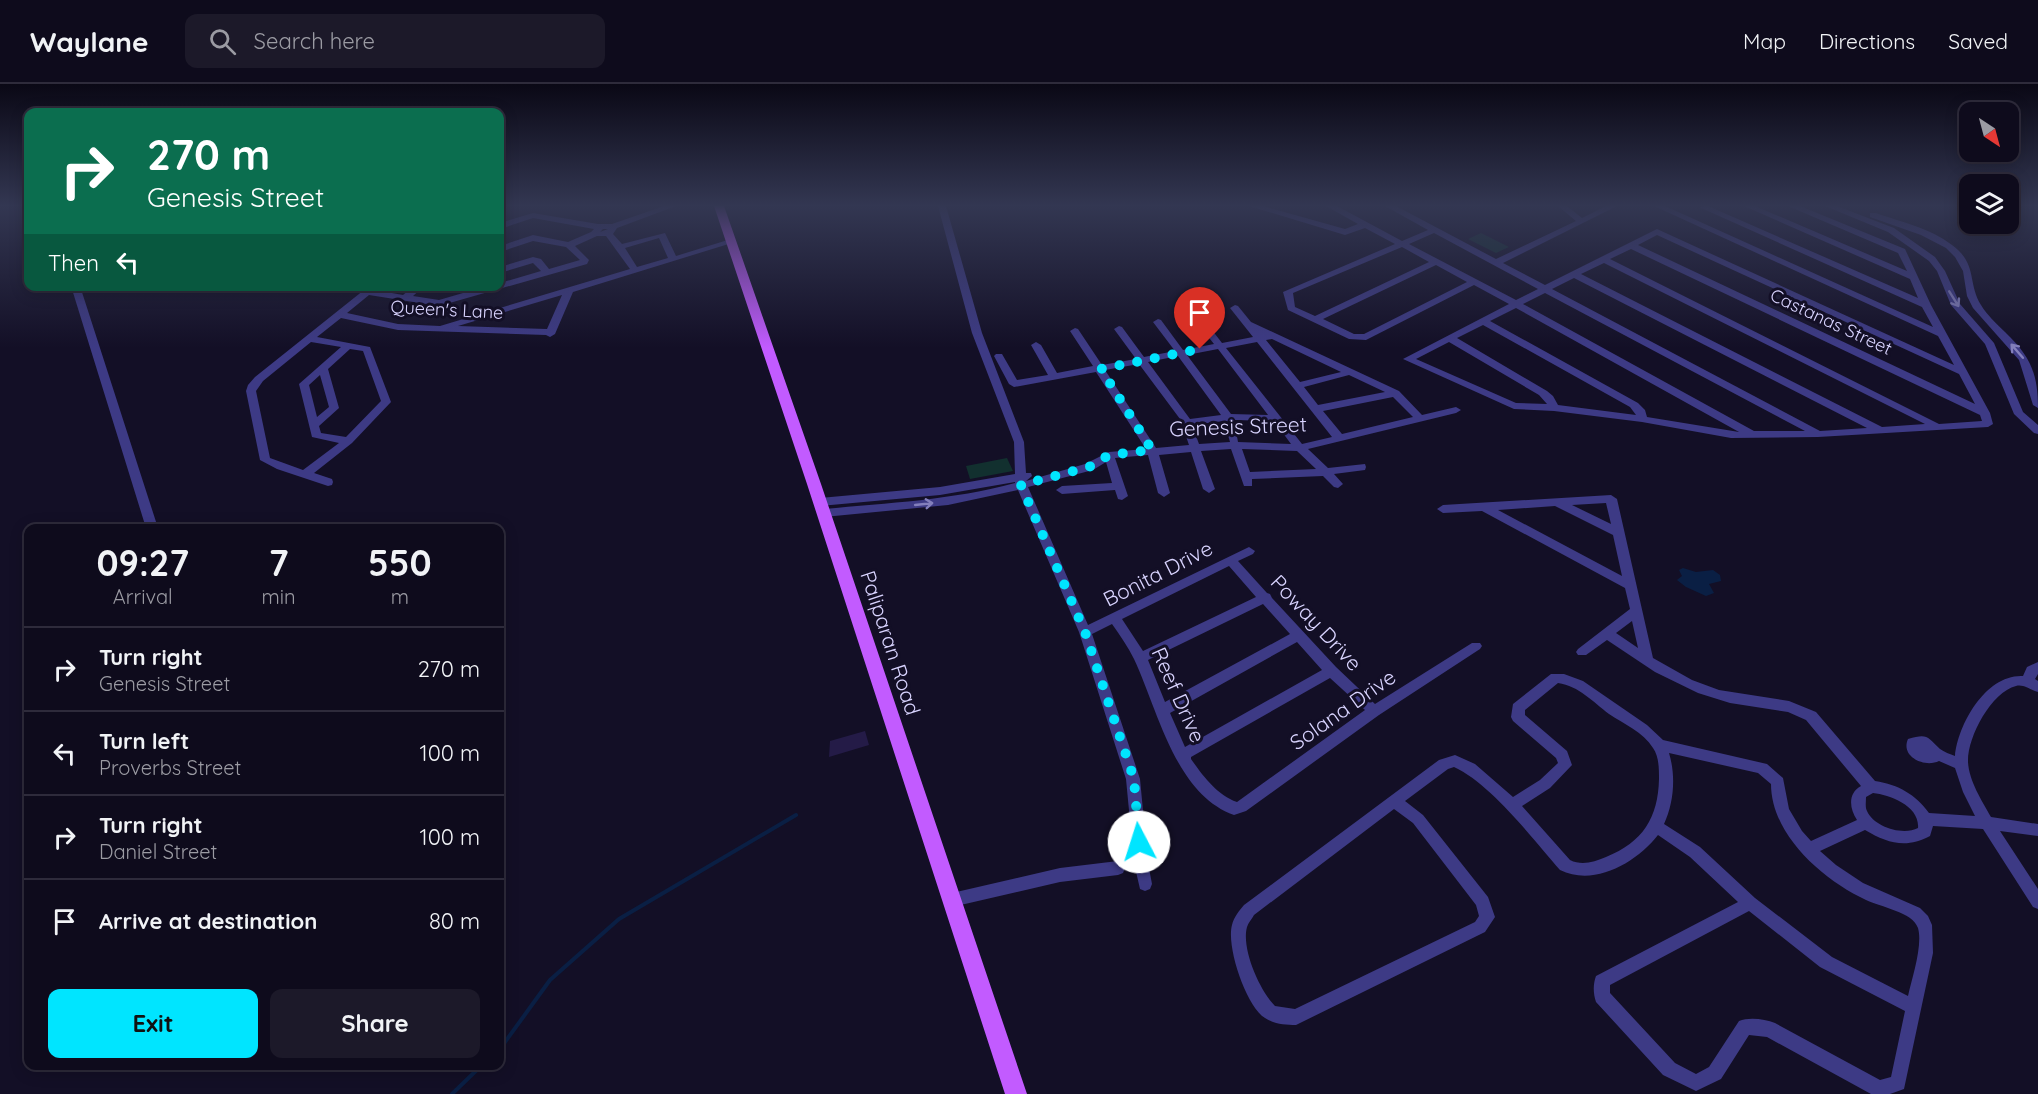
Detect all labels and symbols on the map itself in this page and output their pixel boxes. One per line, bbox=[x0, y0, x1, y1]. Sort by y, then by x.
north arrow bbox=[1959, 102, 2019, 162]
street label: Castanas Street bbox=[1767, 283, 1896, 360]
pin bbox=[1174, 287, 1225, 349]
one-way arrow bbox=[1948, 291, 1961, 308]
street label: Queen's Lane bbox=[390, 295, 504, 324]
one-way arrow bbox=[2010, 343, 2023, 359]
street label: Genesis Street bbox=[1169, 411, 1307, 441]
one-way arrow bbox=[913, 498, 933, 509]
street label: Bonita Drive bbox=[1099, 534, 1217, 612]
street label: Paliparan Road bbox=[855, 567, 927, 718]
street label: Poway Drive bbox=[1266, 569, 1368, 676]
street label: Reef Drive bbox=[1146, 643, 1211, 746]
street label: Solana Drive bbox=[1285, 663, 1400, 755]
position arrow bbox=[1107, 810, 1171, 874]

